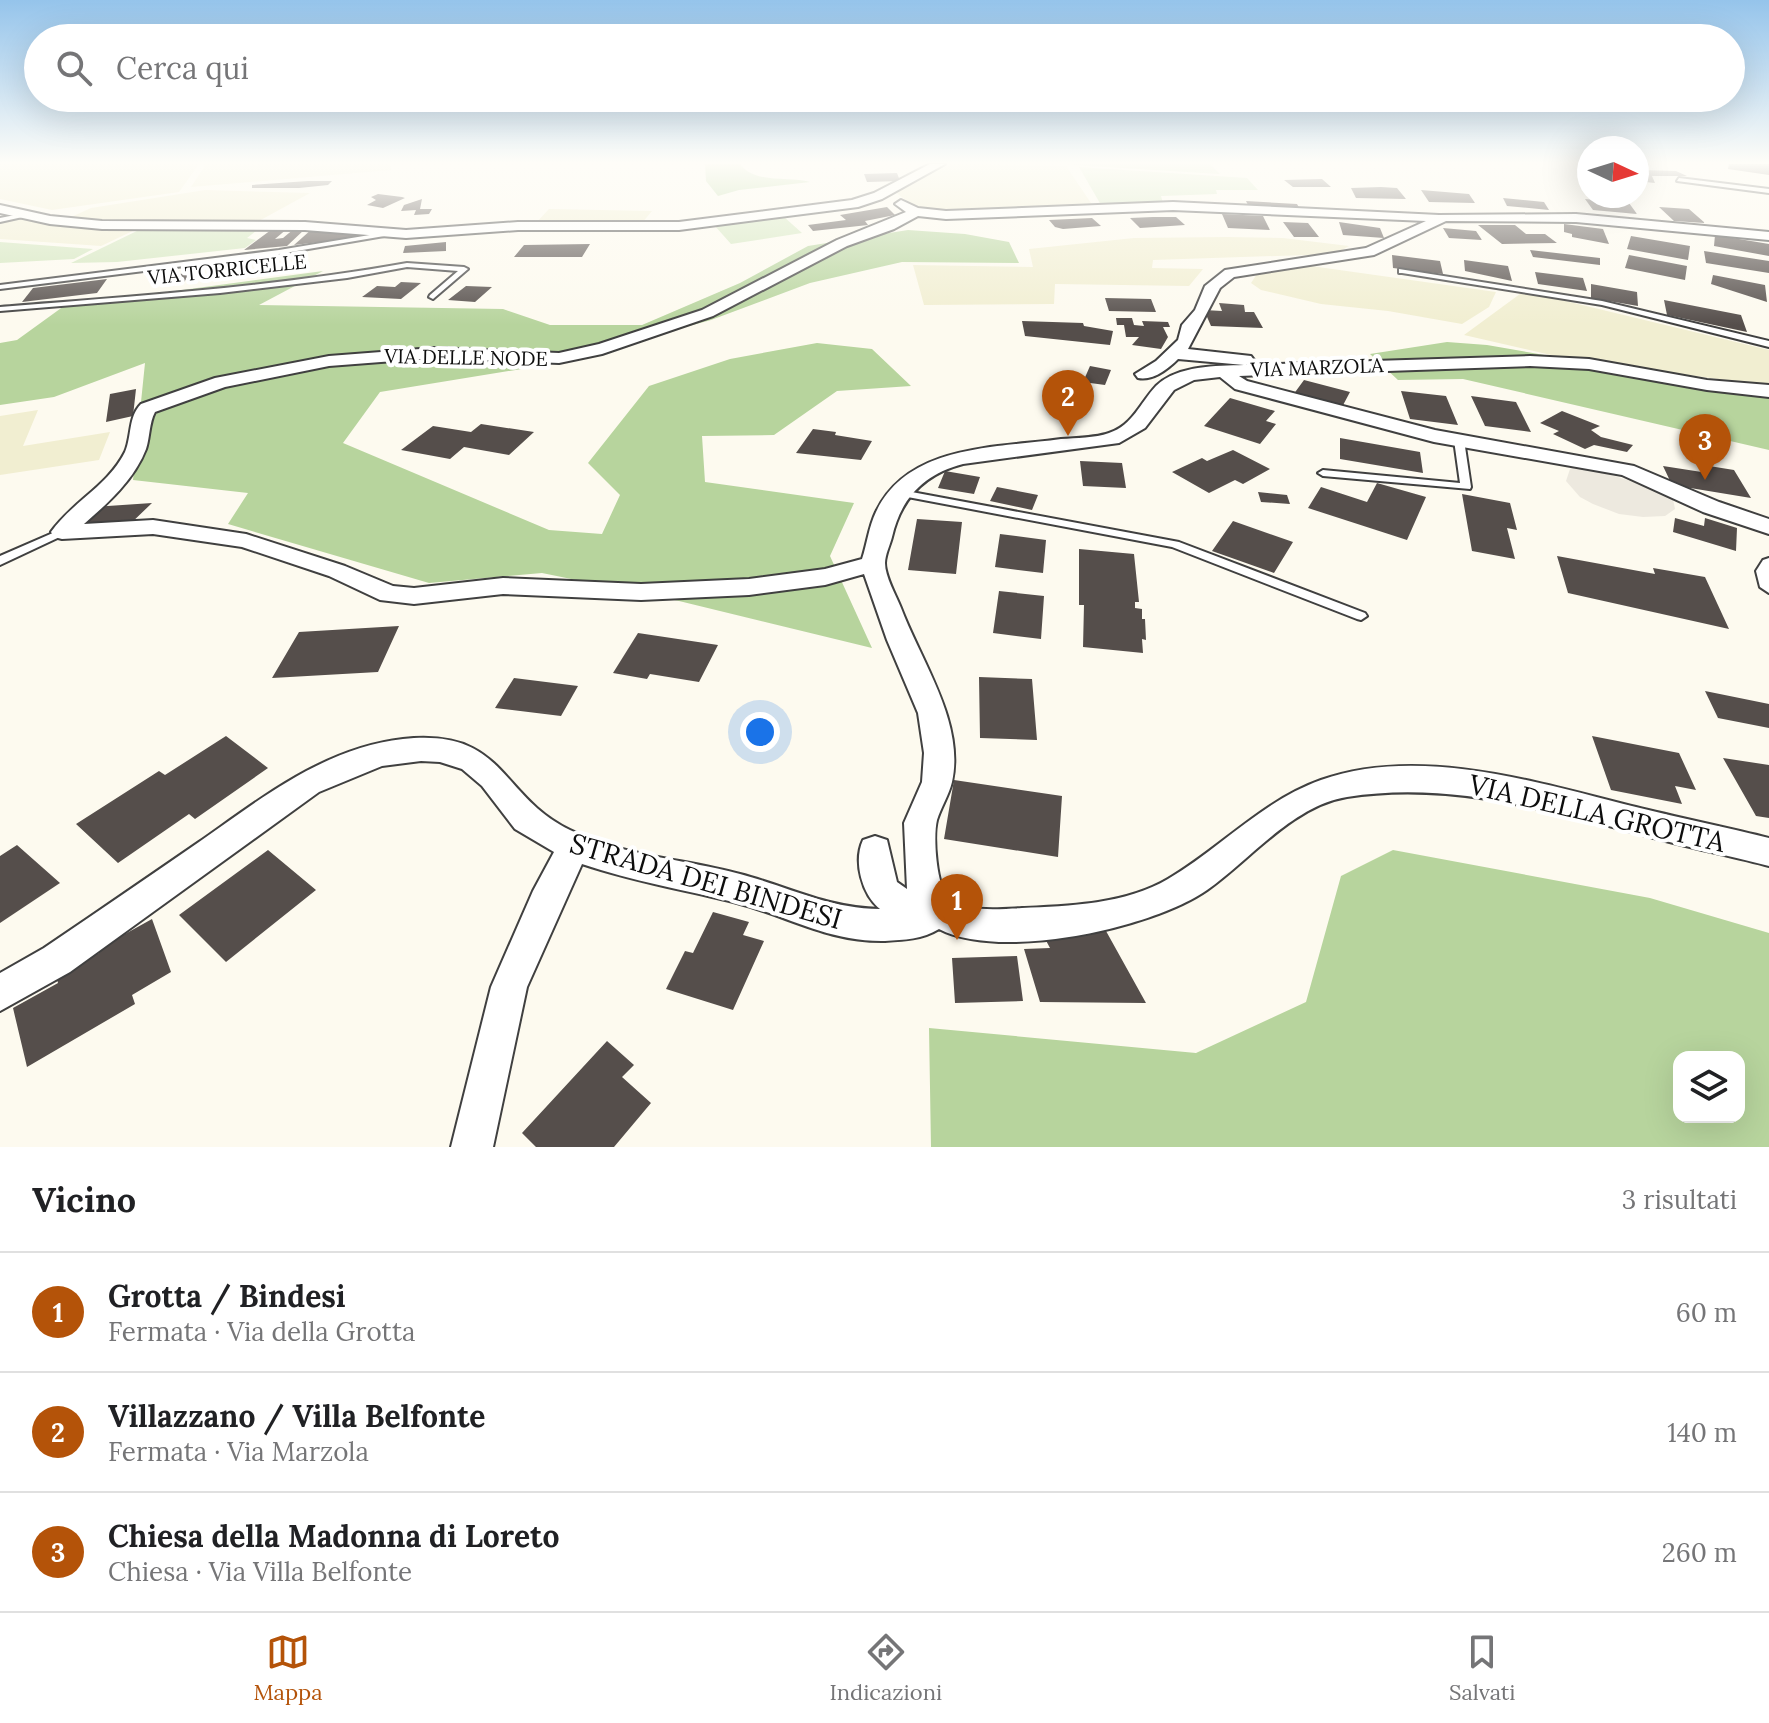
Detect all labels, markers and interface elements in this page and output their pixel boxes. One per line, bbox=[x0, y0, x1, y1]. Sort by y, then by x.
search box bbox=[24, 24, 1745, 112]
icon: search bbox=[52, 46, 96, 90]
text: Cerca qui bbox=[116, 49, 249, 87]
north arrow bbox=[1577, 136, 1649, 208]
street label: VIA TORRICELLE bbox=[145, 248, 308, 290]
street label: VIA DELLE NODE bbox=[383, 343, 548, 371]
street label: VIA MARZOLA bbox=[1249, 352, 1384, 382]
pin: 2 bbox=[1042, 370, 1094, 436]
pin: 3 bbox=[1679, 414, 1731, 480]
your location bbox=[740, 712, 780, 752]
street label: VIA DELLA GROTTA bbox=[1464, 766, 1729, 860]
street label: STRADA DEI BINDESI bbox=[566, 825, 846, 937]
pin: 1 bbox=[931, 874, 983, 940]
map controls bbox=[1673, 1051, 1745, 1123]
button: layers bbox=[1673, 1051, 1745, 1123]
text: Vicino bbox=[32, 1178, 136, 1221]
text: 3 risultati bbox=[1622, 1183, 1737, 1216]
text: Grotta / Bindesi bbox=[108, 1277, 346, 1315]
text: 1 bbox=[53, 1296, 63, 1329]
text: 60 m bbox=[1676, 1296, 1737, 1329]
text: Fermata · Via della Grotta bbox=[108, 1315, 415, 1348]
text: Villazzano / Villa Belfonte bbox=[108, 1397, 485, 1435]
text: 2 bbox=[51, 1416, 65, 1449]
text: 140 m bbox=[1667, 1416, 1737, 1449]
text: Fermata · Via Marzola bbox=[108, 1435, 369, 1468]
text: Chiesa della Madonna di Loreto bbox=[108, 1517, 559, 1555]
text: 3 bbox=[51, 1536, 65, 1569]
text: 260 m bbox=[1662, 1536, 1737, 1569]
text: Chiesa · Via Villa Belfonte bbox=[108, 1555, 412, 1588]
tab: Mappa bbox=[253, 1630, 323, 1706]
tab: Indicazioni bbox=[829, 1630, 942, 1706]
tab: Salvati bbox=[1449, 1630, 1516, 1706]

